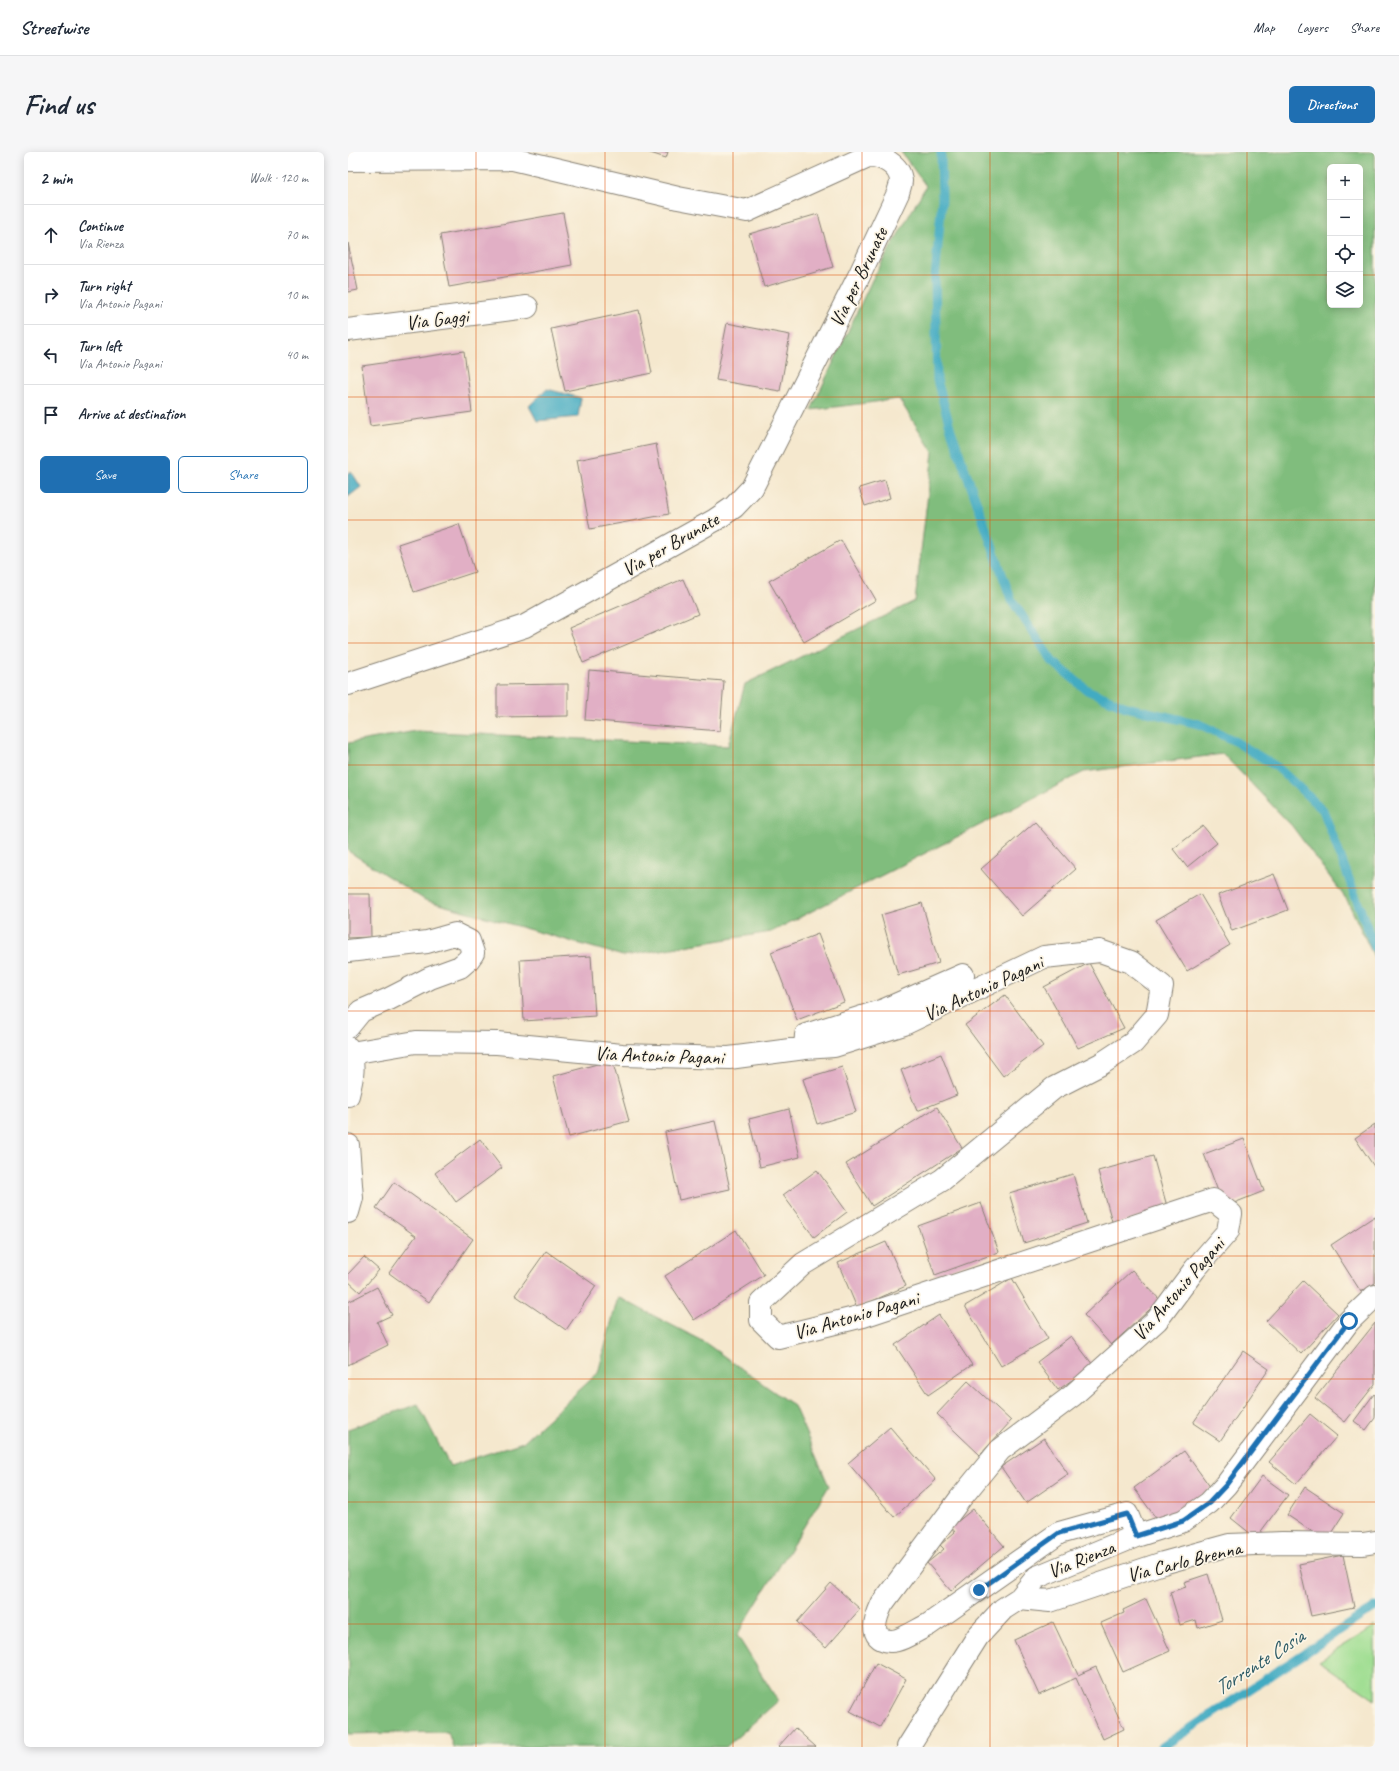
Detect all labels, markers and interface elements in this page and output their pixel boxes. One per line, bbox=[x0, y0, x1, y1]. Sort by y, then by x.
text: Streetwise bbox=[20, 16, 88, 40]
text: Map bbox=[1253, 19, 1275, 36]
text: Layers bbox=[1297, 19, 1328, 36]
text: Share bbox=[1350, 19, 1379, 36]
button: Directions bbox=[1289, 86, 1375, 123]
text: Find us bbox=[24, 87, 94, 122]
map controls bbox=[1327, 164, 1363, 308]
button: + bbox=[1327, 164, 1363, 200]
text: 2 min bbox=[40, 168, 73, 189]
text: Walk · 120 m bbox=[249, 170, 308, 186]
button: − bbox=[1327, 200, 1363, 236]
text: Continue bbox=[78, 217, 123, 236]
street label: Via per Brunate bbox=[824, 222, 894, 331]
icon: ahead bbox=[40, 224, 62, 246]
text: 70 m bbox=[286, 227, 308, 243]
text: Via Rienza bbox=[78, 236, 123, 252]
button: locate bbox=[1327, 236, 1363, 272]
button: layers bbox=[1327, 272, 1363, 308]
text: Turn right bbox=[78, 277, 131, 296]
icon: right bbox=[40, 284, 62, 306]
text: 10 m bbox=[286, 287, 308, 303]
text: Via Antonio Pagani bbox=[78, 296, 162, 312]
street label: Via Gaggi bbox=[405, 303, 472, 336]
text: Turn left bbox=[78, 337, 121, 356]
icon: left bbox=[40, 344, 62, 366]
text: 40 m bbox=[286, 347, 308, 363]
text: Via Antonio Pagani bbox=[78, 356, 162, 372]
icon: arrive bbox=[40, 404, 62, 426]
text: Arrive at destination bbox=[78, 405, 185, 424]
button: Save bbox=[40, 456, 170, 493]
button: Share bbox=[178, 456, 308, 493]
street label: Via per Brunate bbox=[617, 506, 724, 582]
street label: Via Antonio Pagani bbox=[920, 949, 1049, 1027]
street label: Via Antonio Pagani bbox=[594, 1041, 726, 1070]
street label: Via Antonio Pagani bbox=[1127, 1231, 1232, 1346]
street label: Via Antonio Pagani bbox=[791, 1285, 924, 1345]
route start bbox=[1340, 1312, 1358, 1330]
street label: Via Rienza bbox=[1044, 1534, 1120, 1584]
street label: Via Carlo Brenna bbox=[1124, 1535, 1246, 1588]
route end bbox=[970, 1581, 988, 1599]
water label: Torrente Cosia bbox=[1209, 1622, 1311, 1701]

